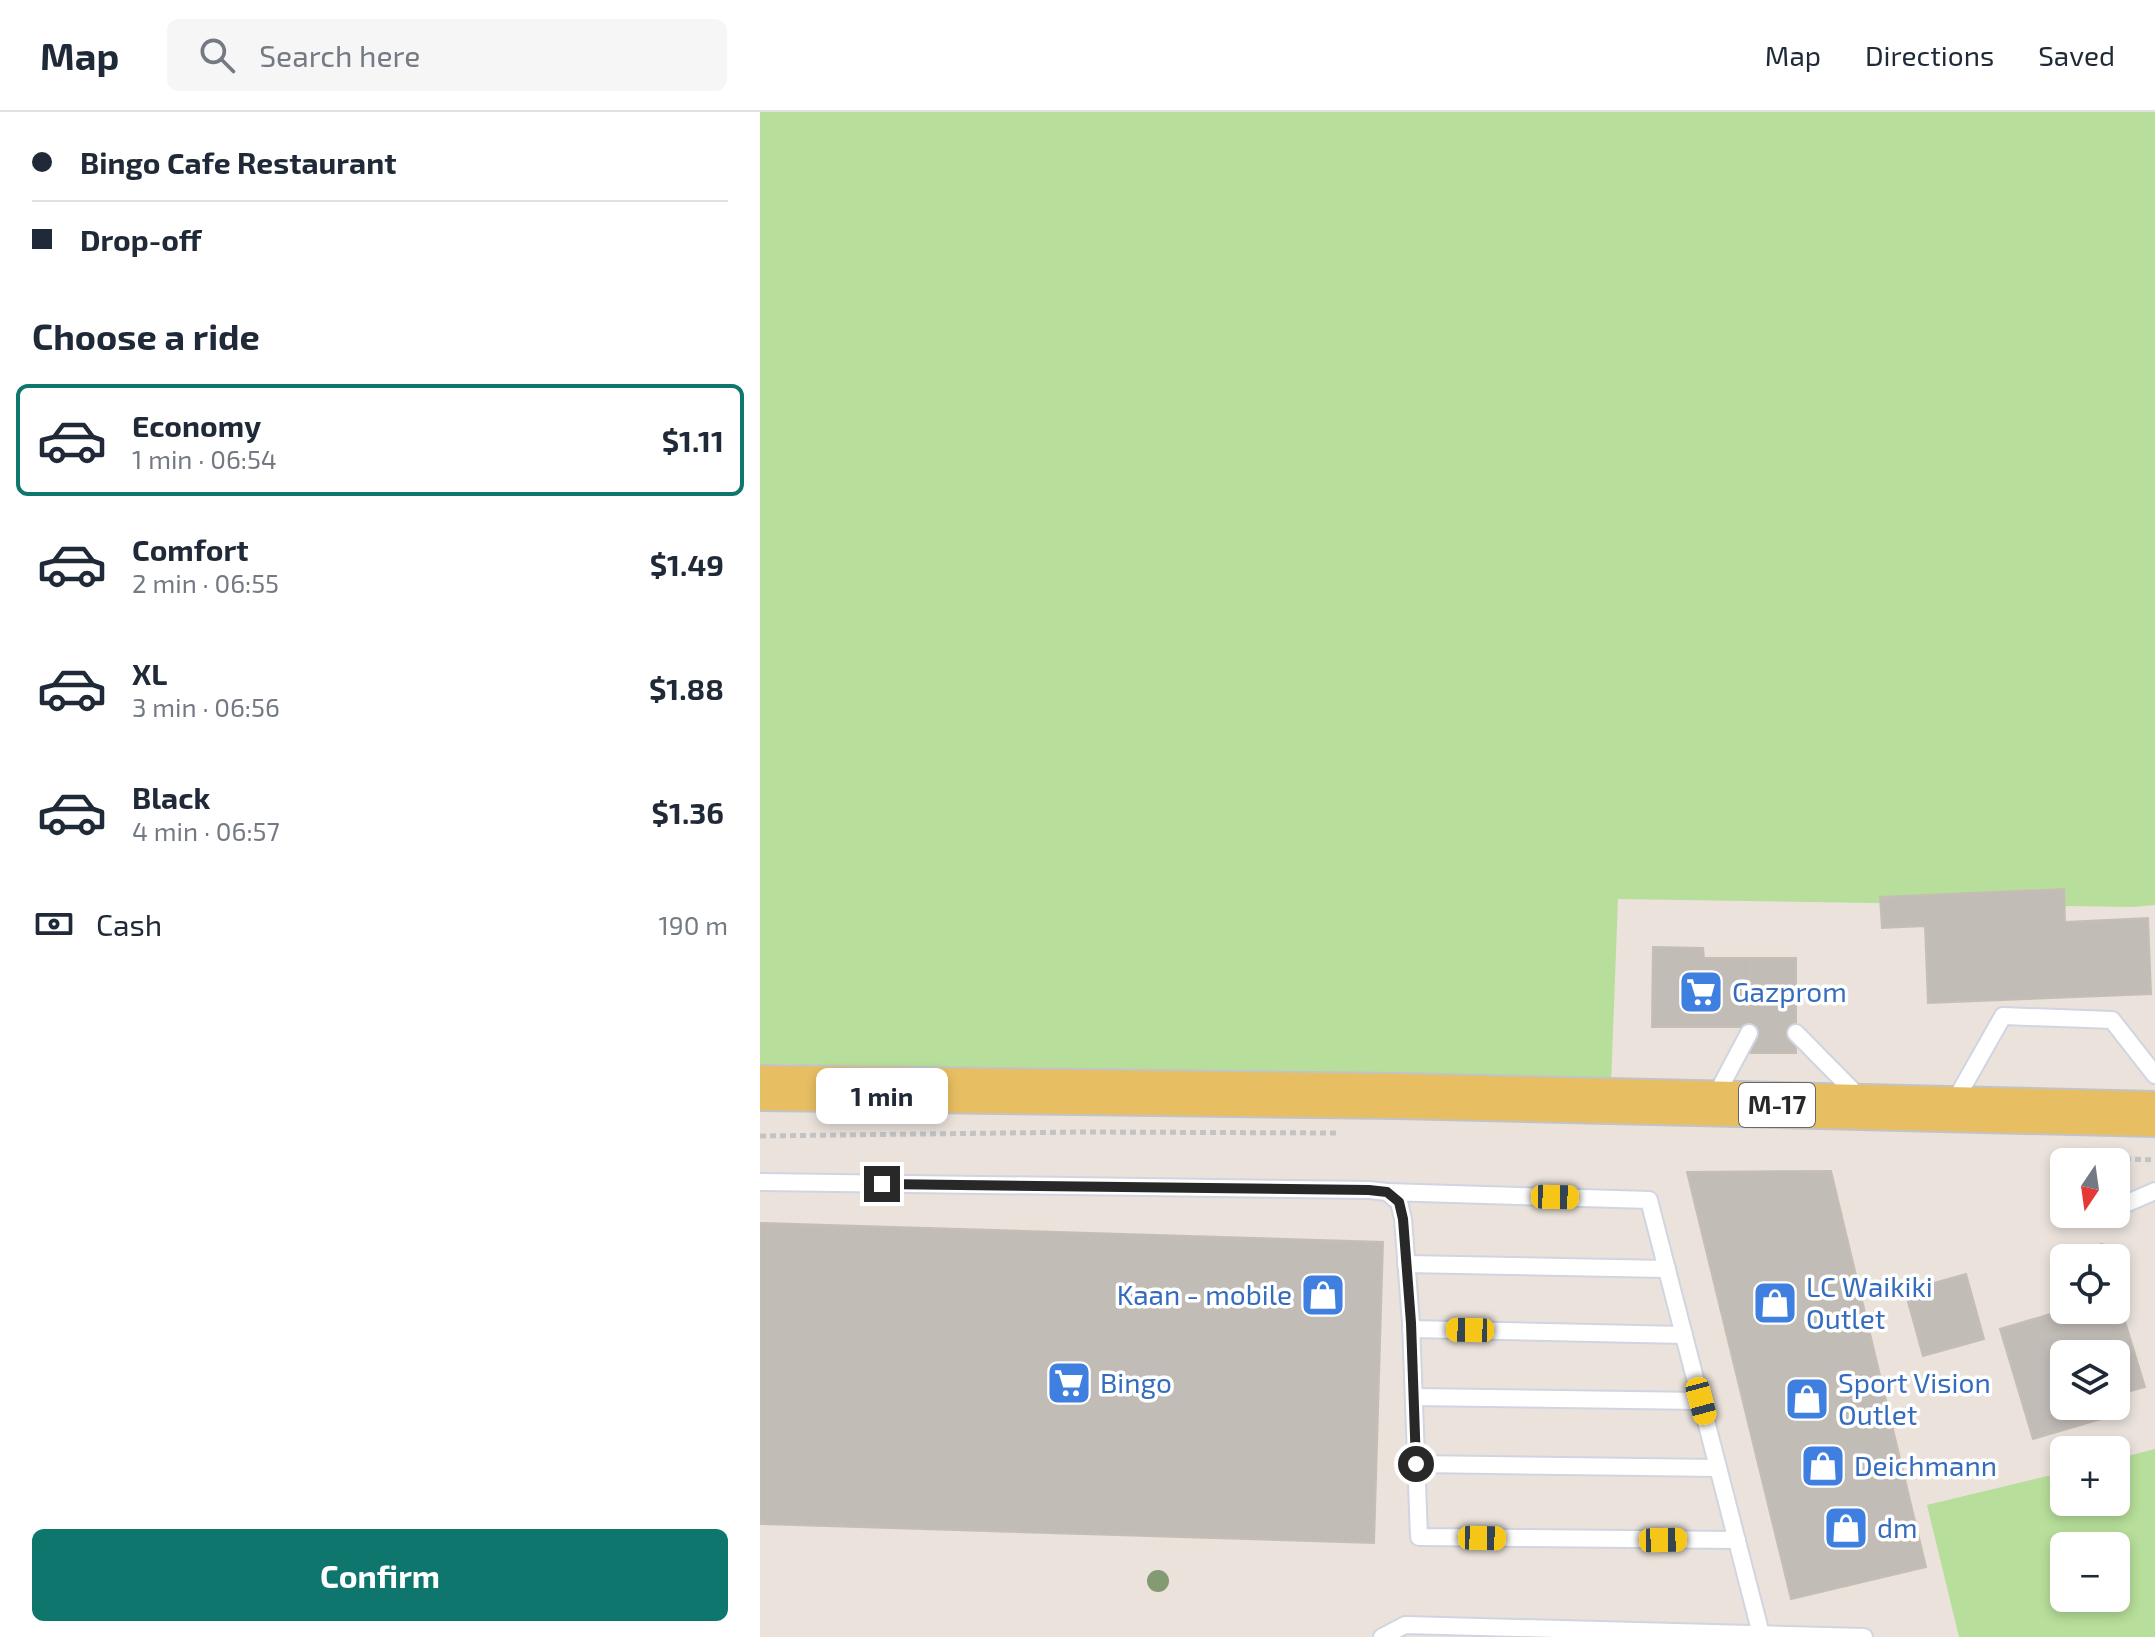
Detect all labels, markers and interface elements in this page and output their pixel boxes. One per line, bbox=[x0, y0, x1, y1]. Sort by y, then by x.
search box bbox=[167, 19, 727, 91]
text: Map bbox=[40, 32, 119, 78]
icon: search bbox=[195, 33, 239, 77]
text: Search here bbox=[259, 37, 420, 73]
text: Map bbox=[1765, 38, 1821, 72]
text: Directions bbox=[1865, 38, 1994, 72]
text: Saved bbox=[2038, 38, 2115, 72]
text: Bingo Cafe Restaurant bbox=[80, 144, 396, 180]
text: Drop-off bbox=[80, 221, 202, 257]
text: Choose a ride bbox=[32, 314, 260, 357]
icon: car bbox=[36, 404, 108, 476]
text: Economy bbox=[132, 407, 261, 443]
text: $1.11 bbox=[662, 422, 724, 458]
text: 1 min · 06:54 bbox=[132, 443, 277, 474]
icon: car bbox=[36, 528, 108, 600]
text: Comfort bbox=[132, 531, 249, 567]
text: $1.49 bbox=[650, 546, 724, 582]
text: 2 min · 06:55 bbox=[132, 567, 279, 598]
icon: car bbox=[36, 652, 108, 724]
text: XL bbox=[132, 655, 167, 691]
text: $1.88 bbox=[649, 670, 724, 706]
text: 3 min · 06:56 bbox=[132, 691, 280, 722]
icon: car bbox=[36, 776, 108, 848]
text: Black bbox=[132, 779, 210, 815]
text: $1.36 bbox=[652, 794, 724, 830]
text: 4 min · 06:57 bbox=[132, 815, 280, 846]
icon: cash bbox=[32, 902, 76, 946]
text: Cash bbox=[96, 906, 162, 942]
text: 190 m bbox=[659, 909, 728, 940]
supermarket icon: Gazprom bbox=[1677, 968, 1725, 1016]
place label: Gazprom bbox=[1732, 974, 1847, 1008]
callout: 1 min bbox=[816, 1068, 948, 1124]
text: 1 min bbox=[851, 1080, 913, 1111]
road number: M-17 bbox=[1739, 1083, 1815, 1127]
north arrow bbox=[2050, 1148, 2130, 1228]
map controls bbox=[2050, 1148, 2130, 1612]
route end bbox=[864, 1166, 900, 1202]
car bbox=[1531, 1185, 1579, 1209]
button: locate bbox=[2050, 1244, 2130, 1324]
place label: LC Waikiki Outlet bbox=[1806, 1269, 1933, 1335]
shop icon: Kaan - mobile bbox=[1299, 1271, 1347, 1319]
place label: Kaan - mobile bbox=[1117, 1277, 1292, 1311]
shop icon: LC Waikiki Outlet bbox=[1751, 1279, 1799, 1327]
car bbox=[1446, 1318, 1494, 1342]
button: layers bbox=[2050, 1340, 2130, 1420]
supermarket icon: Bingo bbox=[1045, 1359, 1093, 1407]
place label: Bingo bbox=[1100, 1365, 1172, 1399]
place label: Sport Vision Outlet bbox=[1838, 1365, 1991, 1431]
car bbox=[1683, 1375, 1719, 1427]
shop icon: Sport Vision Outlet bbox=[1783, 1375, 1831, 1423]
button: + bbox=[2050, 1436, 2130, 1516]
shop icon: Deichmann bbox=[1799, 1442, 1847, 1490]
route start bbox=[1398, 1446, 1434, 1482]
place label: Deichmann bbox=[1854, 1448, 1997, 1482]
shop icon: dm bbox=[1822, 1504, 1870, 1552]
place label: dm bbox=[1877, 1510, 1918, 1544]
car bbox=[1458, 1526, 1506, 1550]
car bbox=[1639, 1528, 1687, 1552]
button: Confirm bbox=[32, 1529, 728, 1621]
button: − bbox=[2050, 1532, 2130, 1612]

